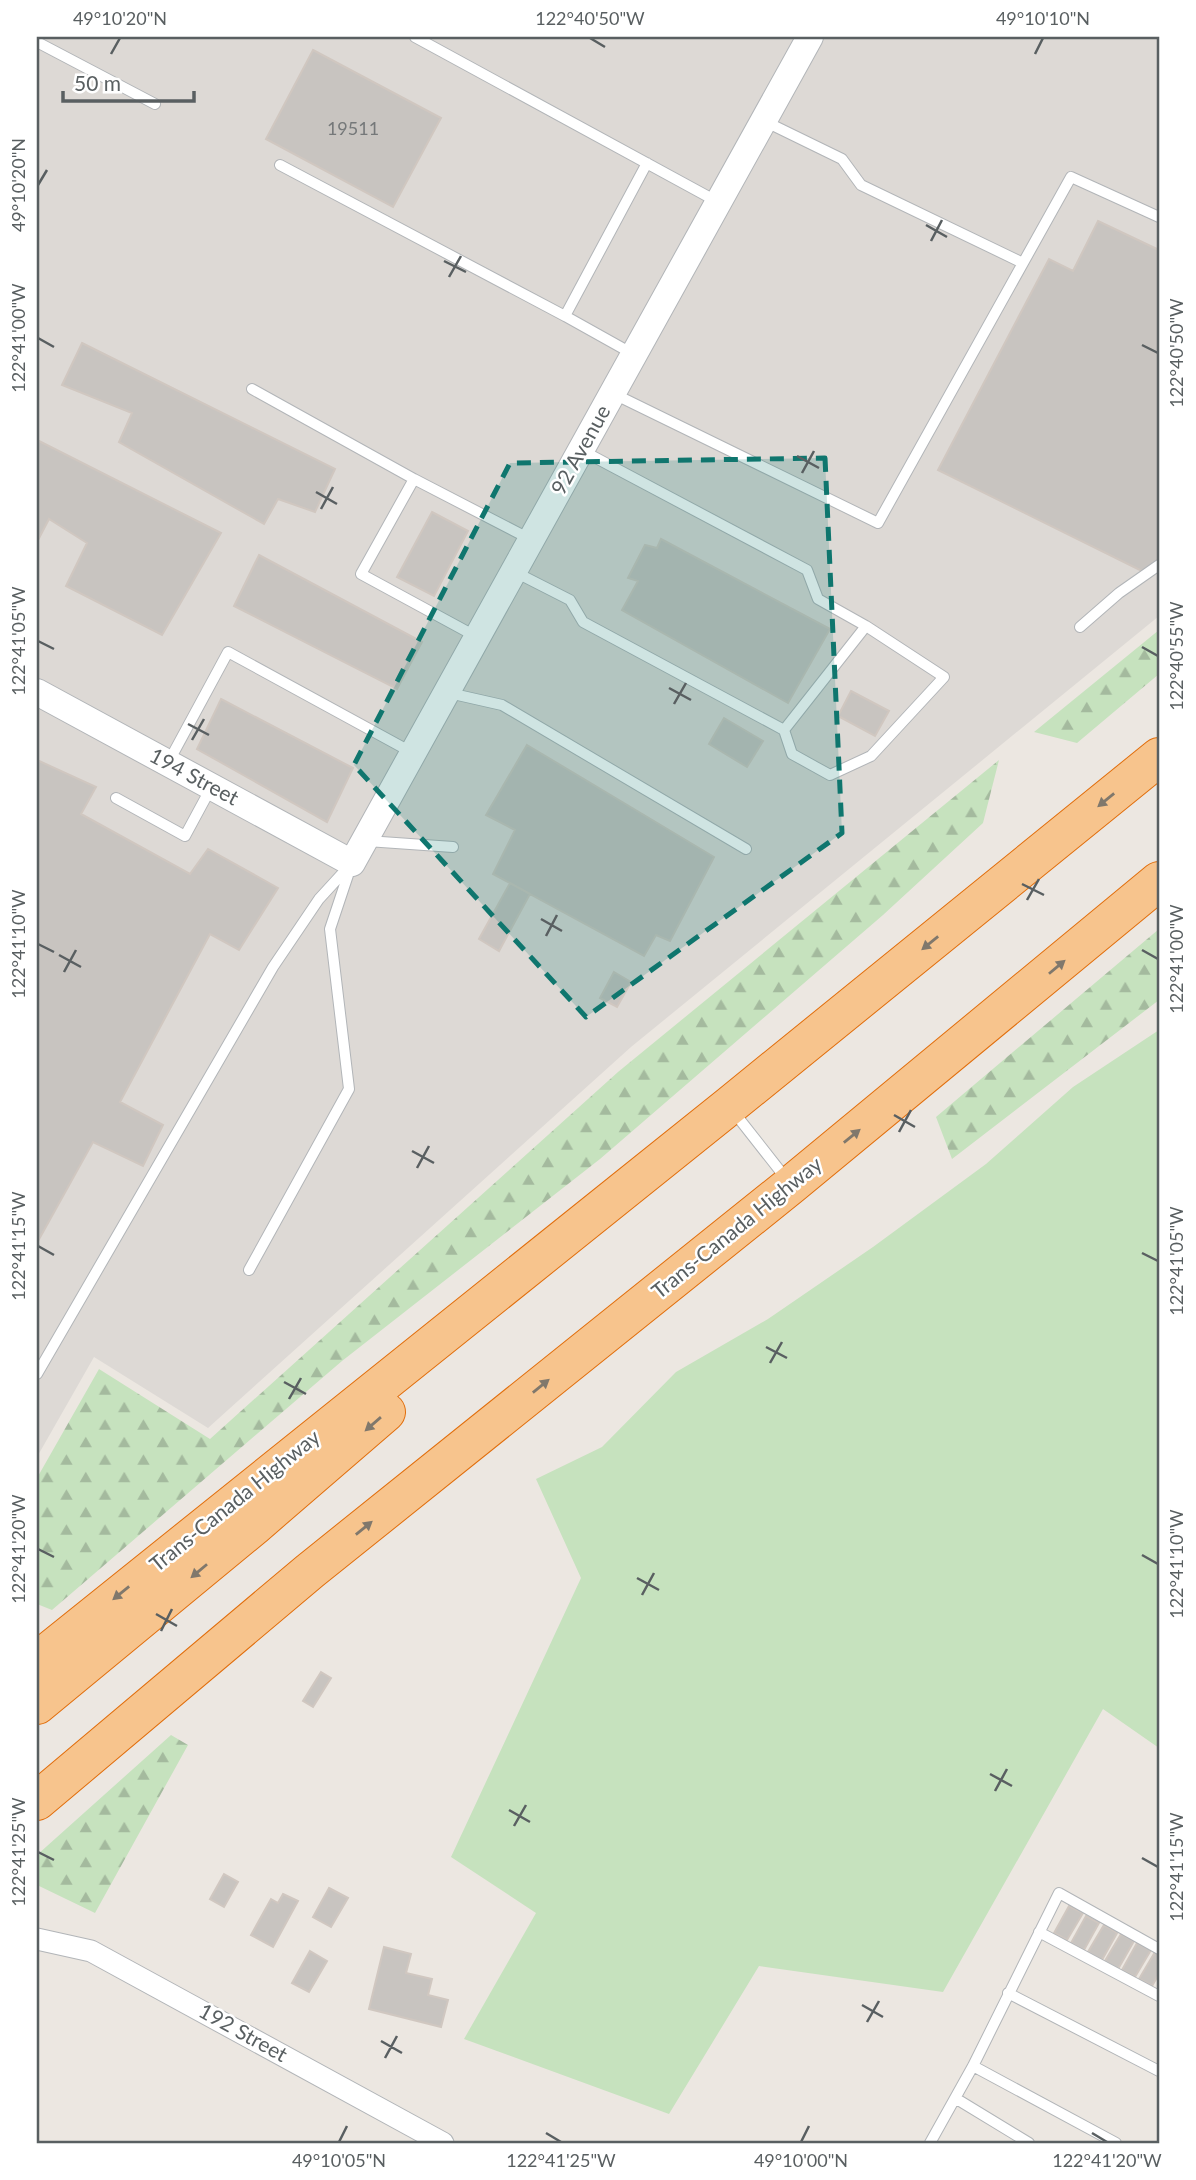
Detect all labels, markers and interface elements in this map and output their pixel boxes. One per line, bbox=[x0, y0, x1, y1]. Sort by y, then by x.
text: 49°10'20"N bbox=[73, 7, 167, 29]
text: 122°40'50"W bbox=[535, 7, 645, 29]
text: 49°10'10"N bbox=[996, 7, 1090, 29]
scale bar bbox=[63, 60, 194, 104]
text: 50 m bbox=[74, 70, 121, 95]
house number: 19511 bbox=[327, 117, 379, 139]
text: 49°10'20"N bbox=[7, 138, 29, 232]
text: 122°41'00"W bbox=[7, 283, 29, 393]
text: 122°40'50"W bbox=[1165, 298, 1187, 408]
street label: 92 Avenue bbox=[545, 400, 615, 498]
text: 122°41'05"W bbox=[7, 586, 29, 696]
text: 122°40'55"W bbox=[1165, 601, 1187, 711]
street label: 194 Street bbox=[146, 742, 244, 810]
one-way arrow bbox=[1098, 792, 1116, 807]
text: 122°41'10"W bbox=[7, 889, 29, 999]
text: 122°41'00"W bbox=[1165, 904, 1187, 1014]
one-way arrow bbox=[921, 935, 938, 950]
one-way arrow bbox=[1049, 960, 1066, 975]
one-way arrow bbox=[842, 1128, 860, 1143]
street label: Trans-Canada Highway bbox=[646, 1150, 826, 1303]
text: 122°41'15"W bbox=[7, 1191, 29, 1301]
text: 122°41'05"W bbox=[1165, 1206, 1187, 1316]
one-way arrow bbox=[532, 1379, 549, 1394]
one-way arrow bbox=[364, 1416, 381, 1431]
street label: Trans-Canada Highway bbox=[144, 1423, 324, 1576]
text: 122°41'20"W bbox=[7, 1494, 29, 1604]
text: 122°41'10"W bbox=[1165, 1509, 1187, 1619]
one-way arrow bbox=[354, 1521, 372, 1536]
one-way arrow bbox=[191, 1563, 208, 1578]
one-way arrow bbox=[113, 1585, 131, 1600]
text: 122°41'25"W bbox=[7, 1797, 29, 1907]
text: 122°41'15"W bbox=[1165, 1812, 1187, 1922]
street label: 192 Street bbox=[195, 1997, 293, 2066]
text: 49°10'05"N bbox=[292, 2149, 386, 2171]
text: 122°41'25"W bbox=[506, 2149, 616, 2171]
text: 49°10'00"N bbox=[754, 2149, 848, 2171]
text: 122°41'20"W bbox=[1052, 2149, 1162, 2171]

